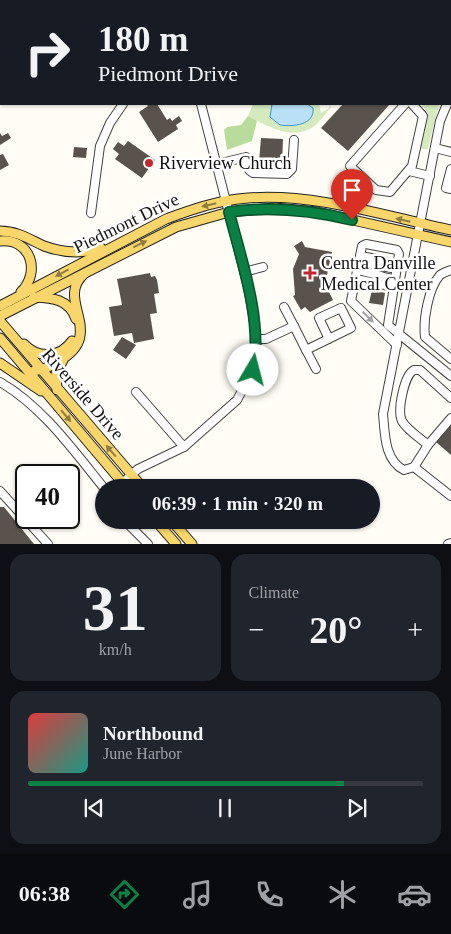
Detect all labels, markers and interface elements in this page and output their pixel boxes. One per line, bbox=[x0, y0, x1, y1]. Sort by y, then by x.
icon: right bbox=[15, 20, 80, 85]
text: 180 m bbox=[98, 20, 188, 59]
text: Piedmont Drive bbox=[98, 61, 238, 86]
place label: Riverview Church bbox=[159, 153, 291, 173]
marker: Riverview Church bbox=[143, 157, 155, 169]
pin bbox=[331, 169, 373, 220]
icon: arrive bbox=[338, 176, 366, 204]
street label: Piedmont Drive bbox=[70, 189, 182, 257]
one-way arrow bbox=[201, 201, 216, 209]
one-way arrow bbox=[396, 216, 411, 224]
one-way arrow bbox=[133, 240, 147, 248]
place label: Centra Danville Medical Center bbox=[321, 253, 435, 294]
marker: Centra Danville Medical Center bbox=[303, 266, 317, 280]
one-way arrow bbox=[54, 269, 69, 277]
one-way arrow bbox=[361, 311, 373, 323]
position arrow bbox=[226, 343, 278, 395]
street label: Riverside Drive bbox=[38, 344, 128, 444]
one-way arrow bbox=[60, 410, 72, 422]
one-way arrow bbox=[105, 445, 117, 457]
speed limit sign: 40 bbox=[15, 464, 80, 529]
text: 06:39 · 1 min · 320 m bbox=[152, 493, 323, 514]
text: 31 bbox=[83, 572, 148, 644]
text: Climate bbox=[249, 584, 299, 601]
text: 20° bbox=[309, 609, 362, 651]
text: − bbox=[249, 614, 264, 645]
text: + bbox=[407, 614, 423, 645]
text: km/h bbox=[99, 641, 132, 658]
text: Northbound bbox=[103, 723, 203, 744]
text: June Harbor bbox=[103, 745, 182, 762]
icon: previous bbox=[80, 794, 108, 822]
icon: pause bbox=[211, 794, 239, 822]
icon: next bbox=[343, 794, 371, 822]
icon: directions bbox=[107, 877, 142, 912]
icon: music bbox=[180, 877, 215, 912]
icon: phone bbox=[252, 877, 287, 912]
icon: climate bbox=[325, 877, 360, 912]
icon: car bbox=[397, 877, 432, 912]
text: 06:38 bbox=[19, 881, 70, 906]

